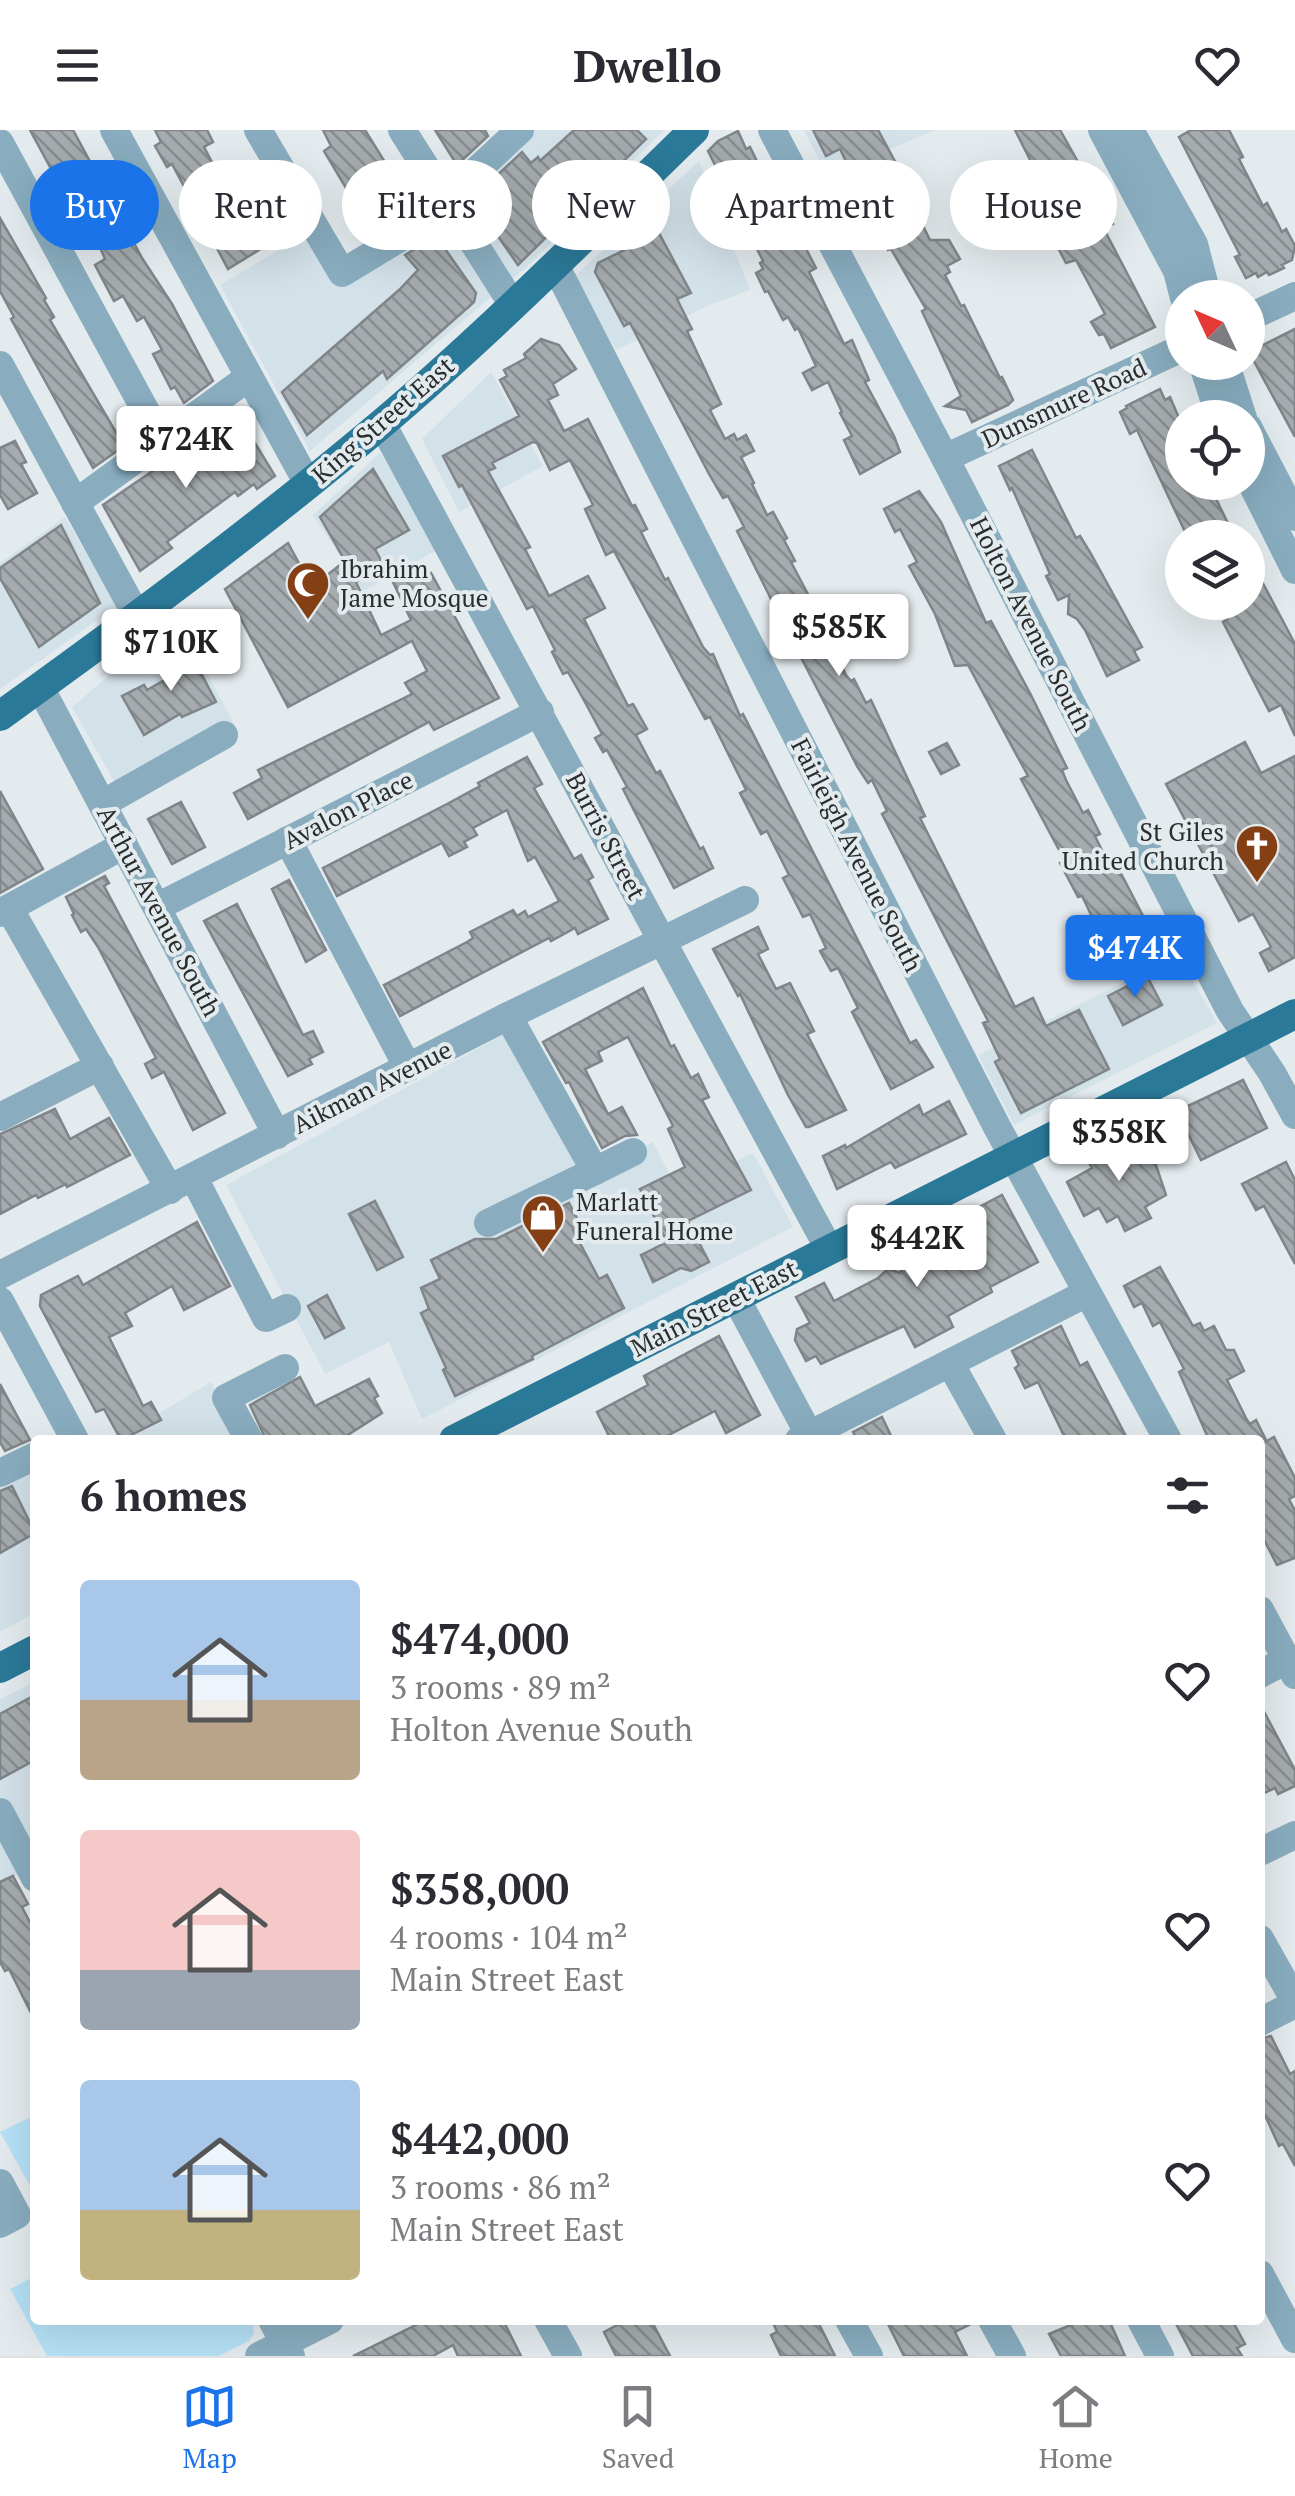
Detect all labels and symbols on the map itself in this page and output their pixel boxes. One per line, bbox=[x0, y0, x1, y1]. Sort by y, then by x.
north arrow bbox=[1165, 280, 1265, 380]
street label: King Street East bbox=[305, 349, 461, 490]
street label: Dunsmure Road bbox=[976, 350, 1151, 455]
pin: $724K bbox=[116, 406, 256, 491]
street label: Holton Avenue South bbox=[963, 511, 1100, 737]
place label: Ibrahim Jame Mosque bbox=[340, 552, 488, 614]
mosque icon: Ibrahim Jame Mosque bbox=[285, 560, 331, 621]
pin: $585K bbox=[769, 594, 909, 679]
pin: $710K bbox=[101, 609, 241, 694]
street label: Fairleigh Avenue South bbox=[784, 732, 931, 977]
street label: Avalon Place bbox=[277, 763, 418, 856]
street label: Burris Street bbox=[559, 766, 654, 905]
street label: Arthur Avenue South bbox=[90, 800, 229, 1022]
place label: St Giles United Church bbox=[1062, 815, 1224, 877]
church icon: St Giles United Church bbox=[1234, 823, 1280, 884]
pin: $474K bbox=[1065, 915, 1205, 1000]
street label: Aikman Avenue bbox=[287, 1032, 457, 1141]
pin: $358K bbox=[1049, 1099, 1189, 1184]
place label: Marlatt Funeral Home bbox=[576, 1185, 733, 1247]
shop icon: Marlatt Funeral Home bbox=[520, 1193, 566, 1254]
pin: $442K bbox=[847, 1205, 987, 1290]
street label: Main Street East bbox=[625, 1251, 803, 1364]

